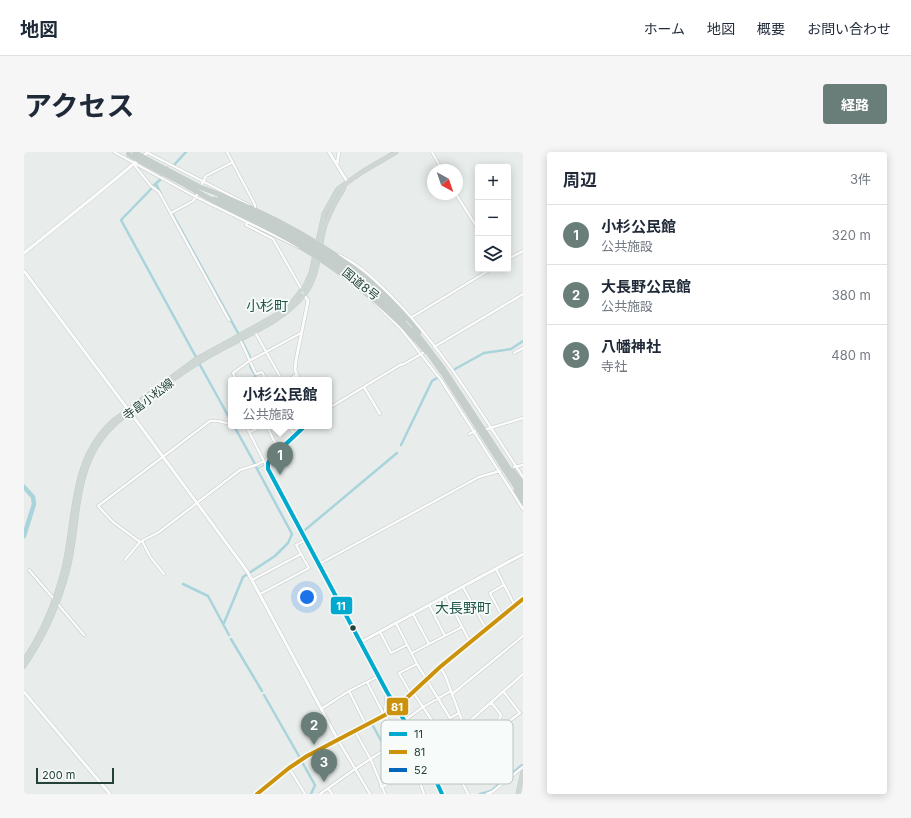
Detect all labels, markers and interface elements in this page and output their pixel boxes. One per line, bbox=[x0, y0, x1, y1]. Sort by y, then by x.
text: 地図 bbox=[20, 18, 58, 41]
text: ホーム bbox=[643, 20, 685, 37]
text: 地図 bbox=[707, 20, 735, 37]
text: 概要 bbox=[757, 20, 785, 37]
text: お問い合わせ bbox=[807, 20, 891, 37]
button: 経路 bbox=[823, 84, 887, 124]
text: アクセス bbox=[24, 89, 135, 123]
north arrow bbox=[427, 164, 463, 200]
map controls bbox=[475, 164, 511, 272]
button: + bbox=[475, 164, 511, 200]
text: 周辺 bbox=[563, 170, 597, 190]
text: 3件 bbox=[850, 171, 871, 187]
button: − bbox=[475, 200, 511, 236]
text: 小杉公民館 bbox=[601, 217, 676, 236]
text: 1 bbox=[573, 227, 579, 243]
text: 320 m bbox=[832, 227, 871, 243]
button: layers bbox=[475, 236, 511, 272]
text: 公共施設 bbox=[601, 238, 653, 254]
street label: 国道8号 bbox=[339, 265, 383, 303]
text: 大長野公民館 bbox=[601, 277, 691, 296]
text: 2 bbox=[572, 287, 580, 303]
text: 380 m bbox=[832, 287, 871, 303]
district label: 小杉町 bbox=[246, 297, 288, 314]
text: 公共施設 bbox=[601, 298, 653, 314]
text: 八幡神社 bbox=[601, 337, 661, 356]
text: 3 bbox=[572, 347, 580, 363]
text: 480 m bbox=[831, 347, 871, 363]
text: 寺社 bbox=[601, 358, 627, 374]
street label: 寺畠小松線 bbox=[120, 375, 176, 423]
popup bbox=[228, 377, 332, 429]
text: 小杉公民館 bbox=[242, 385, 318, 404]
text: 公共施設 bbox=[242, 406, 295, 422]
pin: 1 bbox=[267, 442, 293, 475]
your location bbox=[297, 587, 317, 607]
line badge: 11 bbox=[330, 596, 353, 615]
text: 11 bbox=[336, 599, 346, 613]
district label: 大長野町 bbox=[435, 599, 491, 616]
unlabelled marker bbox=[348, 623, 358, 633]
line badge: 81 bbox=[386, 697, 409, 716]
text: 81 bbox=[391, 700, 403, 714]
pin: 2 bbox=[301, 712, 327, 745]
legend bbox=[381, 720, 513, 784]
text: 11 bbox=[414, 727, 423, 741]
text: 81 bbox=[414, 745, 425, 759]
pin: 3 bbox=[311, 749, 337, 782]
text: 52 bbox=[414, 763, 427, 777]
scale bar bbox=[36, 766, 114, 785]
text: 200 m bbox=[42, 768, 75, 782]

